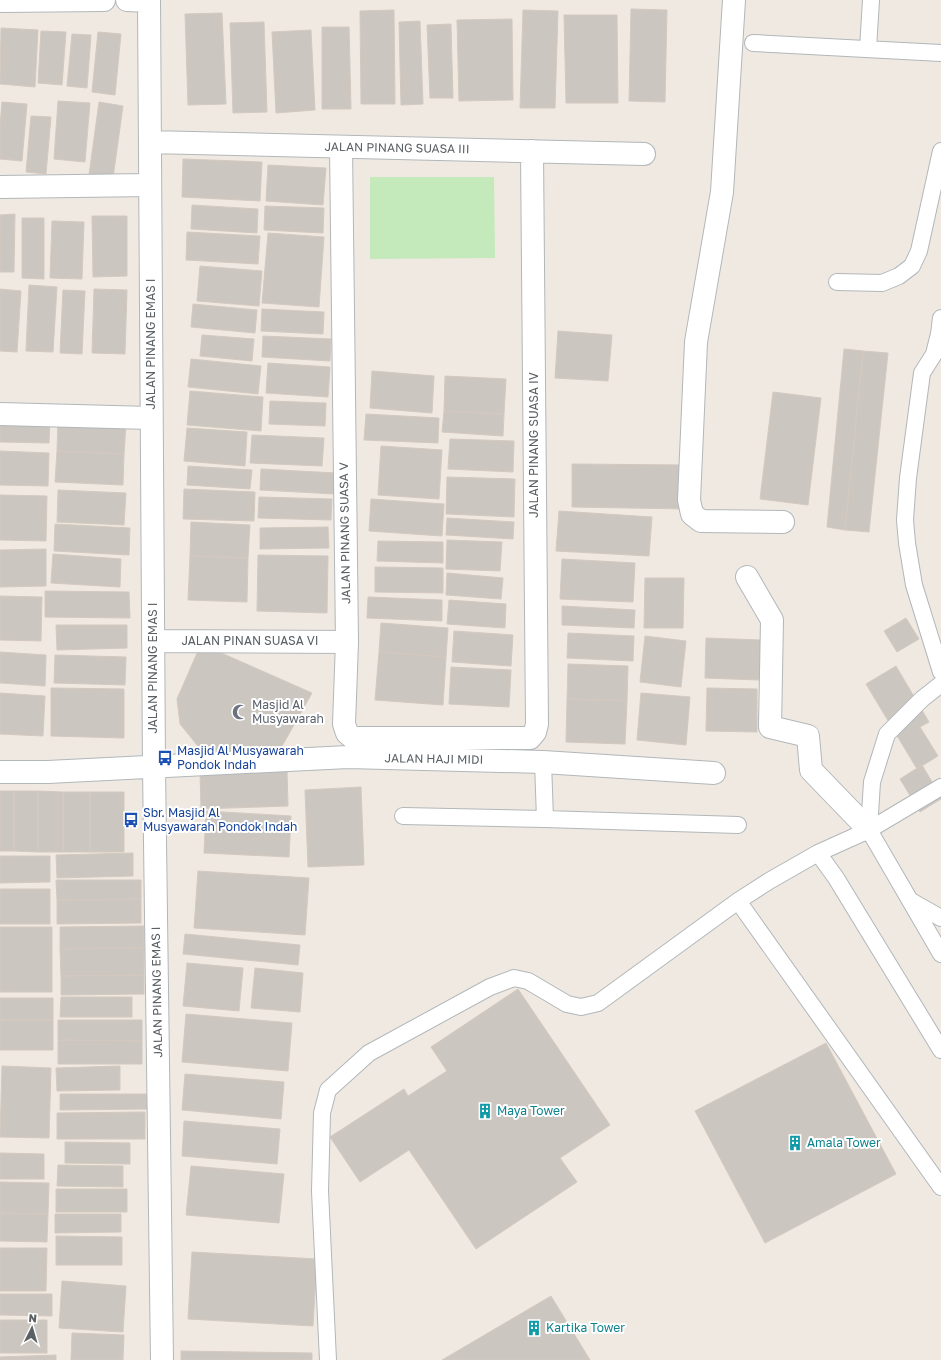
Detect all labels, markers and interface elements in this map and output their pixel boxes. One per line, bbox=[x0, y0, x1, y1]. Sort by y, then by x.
street label: JALAN PINANG SUASA III bbox=[324, 139, 470, 156]
street label: JALAN PINANG EMAS I bbox=[143, 278, 158, 410]
street label: JALAN PINANG SUASA IV bbox=[526, 372, 541, 518]
street label: JALAN PINANG SUASA V bbox=[336, 462, 353, 604]
street label: JALAN PINANG EMAS I bbox=[145, 602, 160, 734]
street label: JALAN PINAN SUASA VI bbox=[181, 633, 319, 648]
place label: Masjid Al Musyawarah bbox=[252, 697, 324, 726]
mosque icon: Masjid Al Musyawarah bbox=[231, 703, 249, 721]
place label: Masjid Al Musyawarah Pondok Indah bbox=[177, 743, 304, 772]
bus stop icon: Masjid Al Musyawarah Pondok Indah bbox=[156, 749, 174, 767]
street label: JALAN HAJI MIDI bbox=[385, 750, 483, 767]
place label: Sbr. Masjid Al Musyawarah Pondok Indah bbox=[143, 805, 297, 834]
bus stop icon: Sbr. Masjid Al Musyawarah Pondok Indah bbox=[122, 811, 140, 829]
street label: JALAN PINANG EMAS I bbox=[148, 926, 165, 1058]
building icon: Maya Tower bbox=[476, 1102, 494, 1120]
place label: Maya Tower bbox=[497, 1103, 565, 1118]
building icon: Amala Tower bbox=[786, 1134, 804, 1152]
place label: Amala Tower bbox=[807, 1135, 881, 1150]
north arrow bbox=[12, 1308, 52, 1348]
text: N bbox=[28, 1311, 38, 1324]
building icon: Kartika Tower bbox=[525, 1319, 543, 1337]
place label: Kartika Tower bbox=[546, 1320, 625, 1335]

